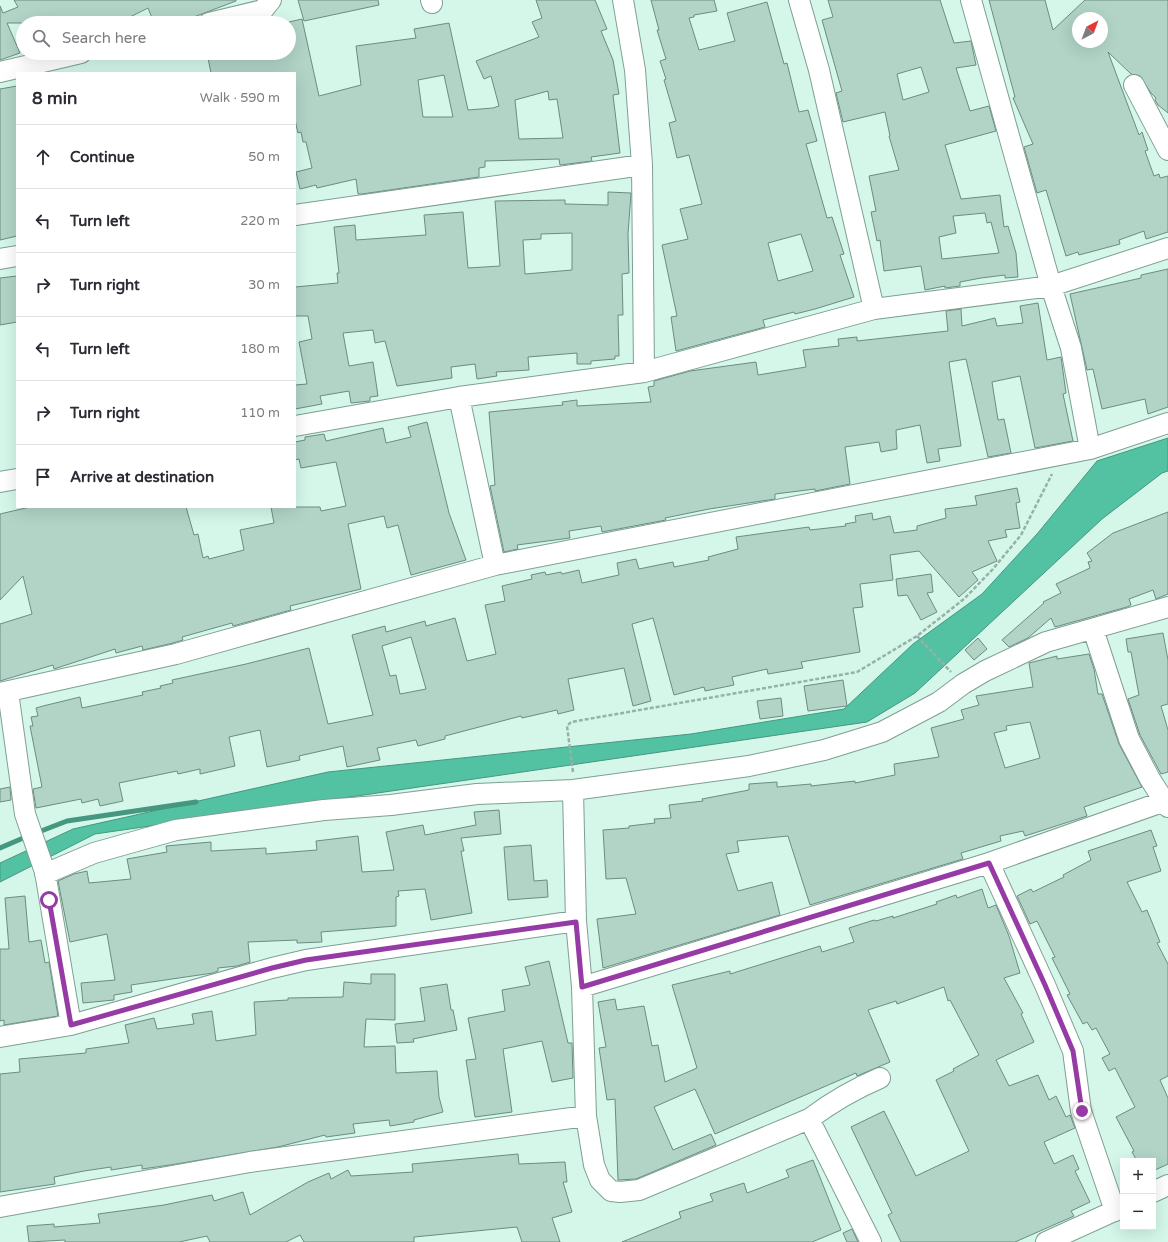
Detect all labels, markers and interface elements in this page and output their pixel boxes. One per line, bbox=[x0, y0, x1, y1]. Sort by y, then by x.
north arrow bbox=[1072, 12, 1108, 48]
search box bbox=[16, 16, 296, 60]
icon: search bbox=[30, 27, 52, 49]
text: Search here bbox=[62, 29, 146, 47]
text: 8 min bbox=[32, 88, 77, 109]
text: Walk · 590 m bbox=[200, 90, 280, 106]
icon: ahead bbox=[32, 146, 54, 168]
text: Continue bbox=[70, 148, 134, 166]
text: 50 m bbox=[248, 149, 280, 165]
icon: left bbox=[32, 210, 54, 232]
text: Turn left bbox=[70, 212, 130, 230]
text: 220 m bbox=[240, 213, 280, 229]
icon: right bbox=[32, 274, 54, 296]
text: Turn right bbox=[70, 276, 140, 294]
text: 30 m bbox=[248, 277, 280, 293]
icon: left bbox=[32, 338, 54, 360]
text: Turn left bbox=[70, 340, 130, 358]
text: 180 m bbox=[240, 341, 280, 357]
icon: right bbox=[32, 402, 54, 424]
text: Turn right bbox=[70, 404, 140, 422]
text: 110 m bbox=[240, 405, 280, 421]
icon: arrive bbox=[32, 466, 54, 488]
text: Arrive at destination bbox=[70, 468, 214, 486]
route start bbox=[40, 891, 58, 909]
route end bbox=[1073, 1102, 1091, 1120]
map controls bbox=[1120, 1158, 1156, 1230]
button: + bbox=[1120, 1158, 1156, 1194]
button: − bbox=[1120, 1194, 1156, 1230]

